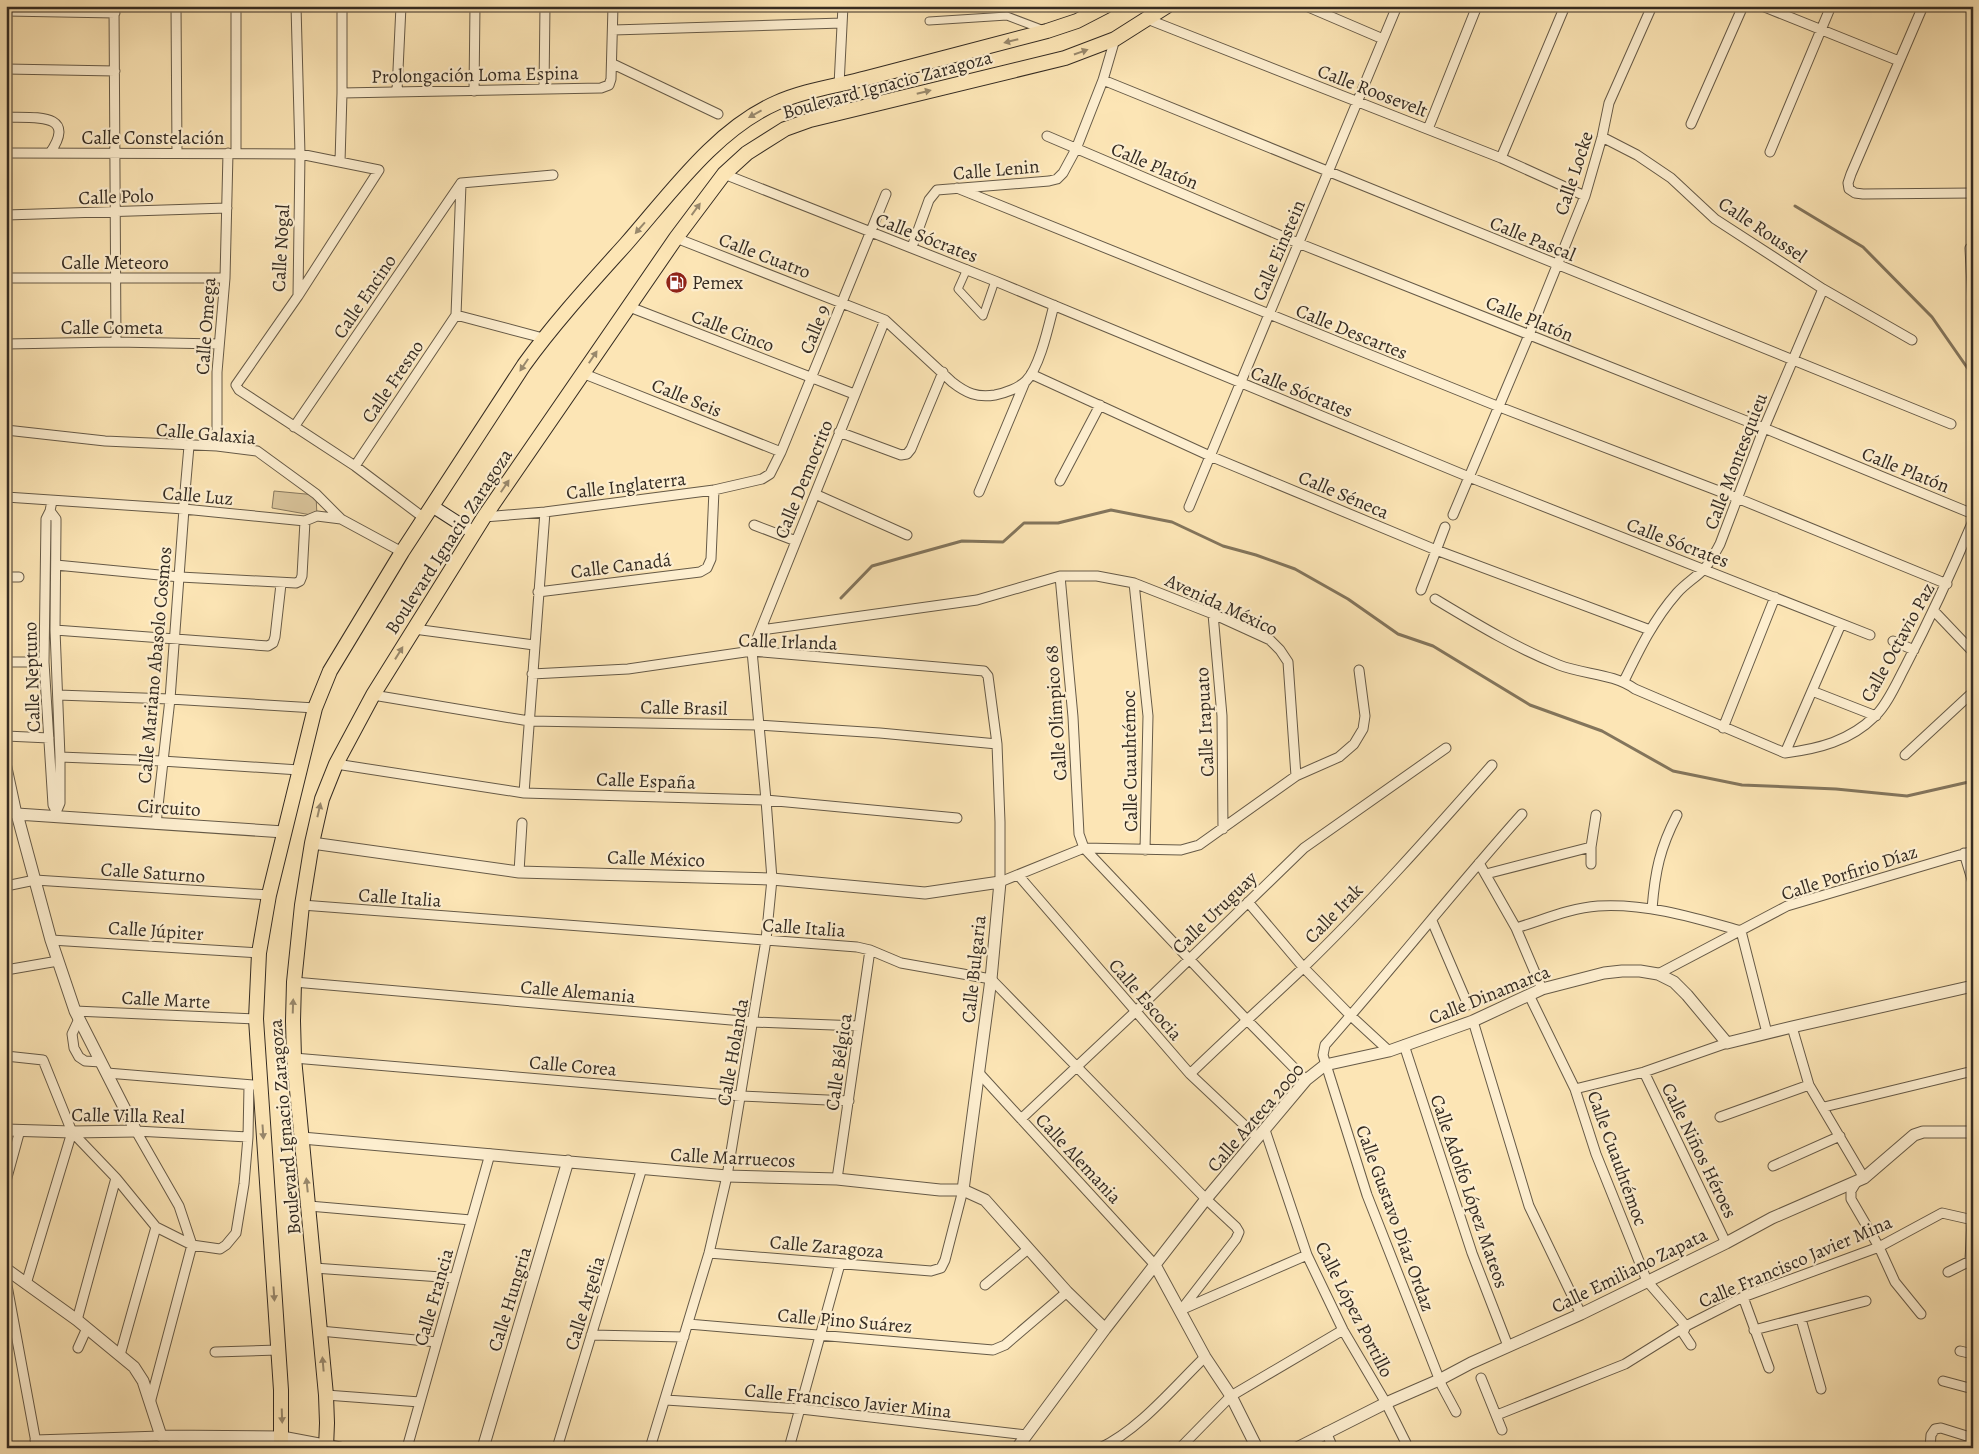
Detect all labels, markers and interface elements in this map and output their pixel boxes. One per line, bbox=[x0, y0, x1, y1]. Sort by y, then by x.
one-way arrow bbox=[1003, 37, 1018, 45]
street label: Boulevard Ignacio Zaragoza bbox=[779, 44, 995, 125]
one-way arrow bbox=[1074, 48, 1089, 56]
street label: Calle Roosevelt bbox=[1314, 58, 1431, 124]
street label: Prolongación Loma Espina bbox=[371, 60, 579, 90]
one-way arrow bbox=[916, 88, 931, 96]
one-way arrow bbox=[748, 110, 761, 119]
street label: Calle Constelación bbox=[82, 125, 224, 151]
street label: Calle Locke bbox=[1548, 128, 1600, 219]
street label: Calle Platón bbox=[1107, 136, 1202, 196]
street label: Calle Lenin bbox=[952, 153, 1040, 187]
street label: Calle Polo bbox=[78, 183, 154, 211]
street label: Calle Roussel bbox=[1713, 191, 1812, 269]
street label: Calle Einstein bbox=[1246, 196, 1312, 305]
one-way arrow bbox=[691, 202, 701, 216]
street label: Calle Nogal bbox=[266, 203, 296, 293]
street label: Calle Sócrates bbox=[872, 206, 982, 269]
street label: Calle Pascal bbox=[1486, 210, 1580, 268]
one-way arrow bbox=[634, 221, 645, 234]
street label: Calle Cuatro bbox=[715, 227, 814, 285]
street label: Calle Encino bbox=[327, 249, 403, 344]
street label: Calle Meteoro bbox=[61, 250, 169, 276]
fuel station icon: Pemex bbox=[664, 270, 688, 294]
place label: Pemex bbox=[692, 270, 743, 296]
street label: Calle Omega bbox=[190, 276, 222, 376]
street label: Calle Platón bbox=[1482, 290, 1577, 348]
street label: Calle Descartes bbox=[1292, 298, 1411, 366]
street label: Calle 9 bbox=[793, 301, 837, 358]
street label: Calle Cinco bbox=[687, 303, 778, 359]
street label: Calle Cometa bbox=[61, 315, 164, 341]
street label: Calle Fresno bbox=[356, 335, 430, 428]
one-way arrow bbox=[588, 350, 598, 363]
one-way arrow bbox=[519, 359, 529, 372]
street label: Calle Sócrates bbox=[1247, 360, 1357, 424]
street label: Calle Seis bbox=[648, 372, 726, 424]
street label: Calle Montesquieu bbox=[1698, 389, 1774, 533]
street label: Calle Democrito bbox=[768, 416, 840, 543]
street label: Calle Galaxia bbox=[155, 417, 257, 451]
street label: Calle Platón bbox=[1858, 441, 1953, 499]
street label: Boulevard Ignacio Zaragoza bbox=[379, 444, 519, 639]
street label: Calle Séneca bbox=[1294, 464, 1393, 526]
street label: Calle Inglaterra bbox=[565, 466, 688, 506]
street label: Calle Luz bbox=[161, 480, 234, 512]
one-way arrow bbox=[500, 480, 510, 493]
street label: Calle Sócrates bbox=[1623, 511, 1733, 574]
street label: Calle Mariano Abasolo Cosmos bbox=[132, 545, 178, 785]
street label: Calle Canadá bbox=[569, 547, 673, 585]
street label: Avenida México bbox=[1160, 567, 1282, 642]
street label: Calle Octavio Paz bbox=[1854, 578, 1941, 707]
street label: Calle Neptuno bbox=[17, 621, 47, 733]
street label: Calle Irlanda bbox=[738, 627, 838, 657]
street label: Calle Olímpico 68 bbox=[1038, 644, 1074, 781]
one-way arrow bbox=[394, 647, 404, 660]
street label: Calle Irapuato bbox=[1189, 666, 1221, 777]
street label: Calle Cuauhtémoc bbox=[1116, 690, 1144, 832]
street label: Calle Brasil bbox=[640, 694, 728, 722]
street label: Calle España bbox=[596, 766, 696, 796]
street label: Circuito bbox=[136, 793, 201, 823]
one-way arrow bbox=[316, 802, 324, 818]
street label: Calle Porfirio Díaz bbox=[1778, 839, 1921, 907]
street label: Calle México bbox=[607, 844, 705, 874]
street label: Calle Saturno bbox=[100, 856, 206, 890]
street label: Calle Uruguay bbox=[1166, 865, 1263, 960]
street label: Calle Irak bbox=[1299, 878, 1369, 949]
street label: Calle Italia bbox=[358, 882, 442, 914]
street label: Calle Italia bbox=[762, 912, 846, 944]
street label: Calle Bulgaria bbox=[955, 914, 993, 1024]
street label: Calle Júpiter bbox=[107, 915, 205, 947]
street label: Calle Escocia bbox=[1102, 953, 1188, 1046]
street label: Calle Dinamarca bbox=[1425, 959, 1554, 1031]
street label: Calle Alemania bbox=[519, 974, 637, 1010]
street label: Calle Marte bbox=[121, 985, 211, 1015]
street label: Calle Holanda bbox=[711, 996, 755, 1108]
one-way arrow bbox=[290, 997, 298, 1013]
street label: Calle Bélgica bbox=[819, 1012, 859, 1113]
street label: Boulevard Ignacio Zaragoza bbox=[263, 1018, 307, 1236]
street label: Calle Corea bbox=[528, 1049, 618, 1083]
street label: Calle Azteca 2000 bbox=[1201, 1058, 1310, 1178]
street label: Calle Niños Héroes bbox=[1655, 1078, 1743, 1223]
street label: Calle Cuauhtémoc bbox=[1581, 1087, 1654, 1229]
street label: Calle Adolfo López Mateos bbox=[1424, 1091, 1514, 1292]
street label: Calle Villa Real bbox=[71, 1102, 185, 1130]
street label: Calle Alemania bbox=[1029, 1108, 1127, 1210]
street label: Calle Gustavo Díaz Ordaz bbox=[1349, 1121, 1441, 1315]
one-way arrow bbox=[260, 1124, 268, 1140]
street label: Calle Marruecos bbox=[670, 1142, 796, 1174]
one-way arrow bbox=[303, 1177, 311, 1193]
street label: Calle Francisco Javier Mina bbox=[1695, 1209, 1896, 1315]
street label: Calle Emiliano Zapata bbox=[1547, 1222, 1712, 1320]
street label: Calle Zaragoza bbox=[769, 1229, 885, 1265]
street label: Calle López Portillo bbox=[1309, 1237, 1400, 1382]
street label: Calle Hungria bbox=[482, 1244, 538, 1355]
street label: Calle Francia bbox=[408, 1245, 460, 1349]
street label: Calle Argelia bbox=[558, 1253, 612, 1354]
one-way arrow bbox=[271, 1286, 279, 1302]
street label: Calle Pino Suárez bbox=[776, 1302, 913, 1340]
one-way arrow bbox=[319, 1356, 327, 1372]
street label: Calle Francisco Javier Mina bbox=[743, 1377, 953, 1425]
one-way arrow bbox=[278, 1408, 286, 1424]

